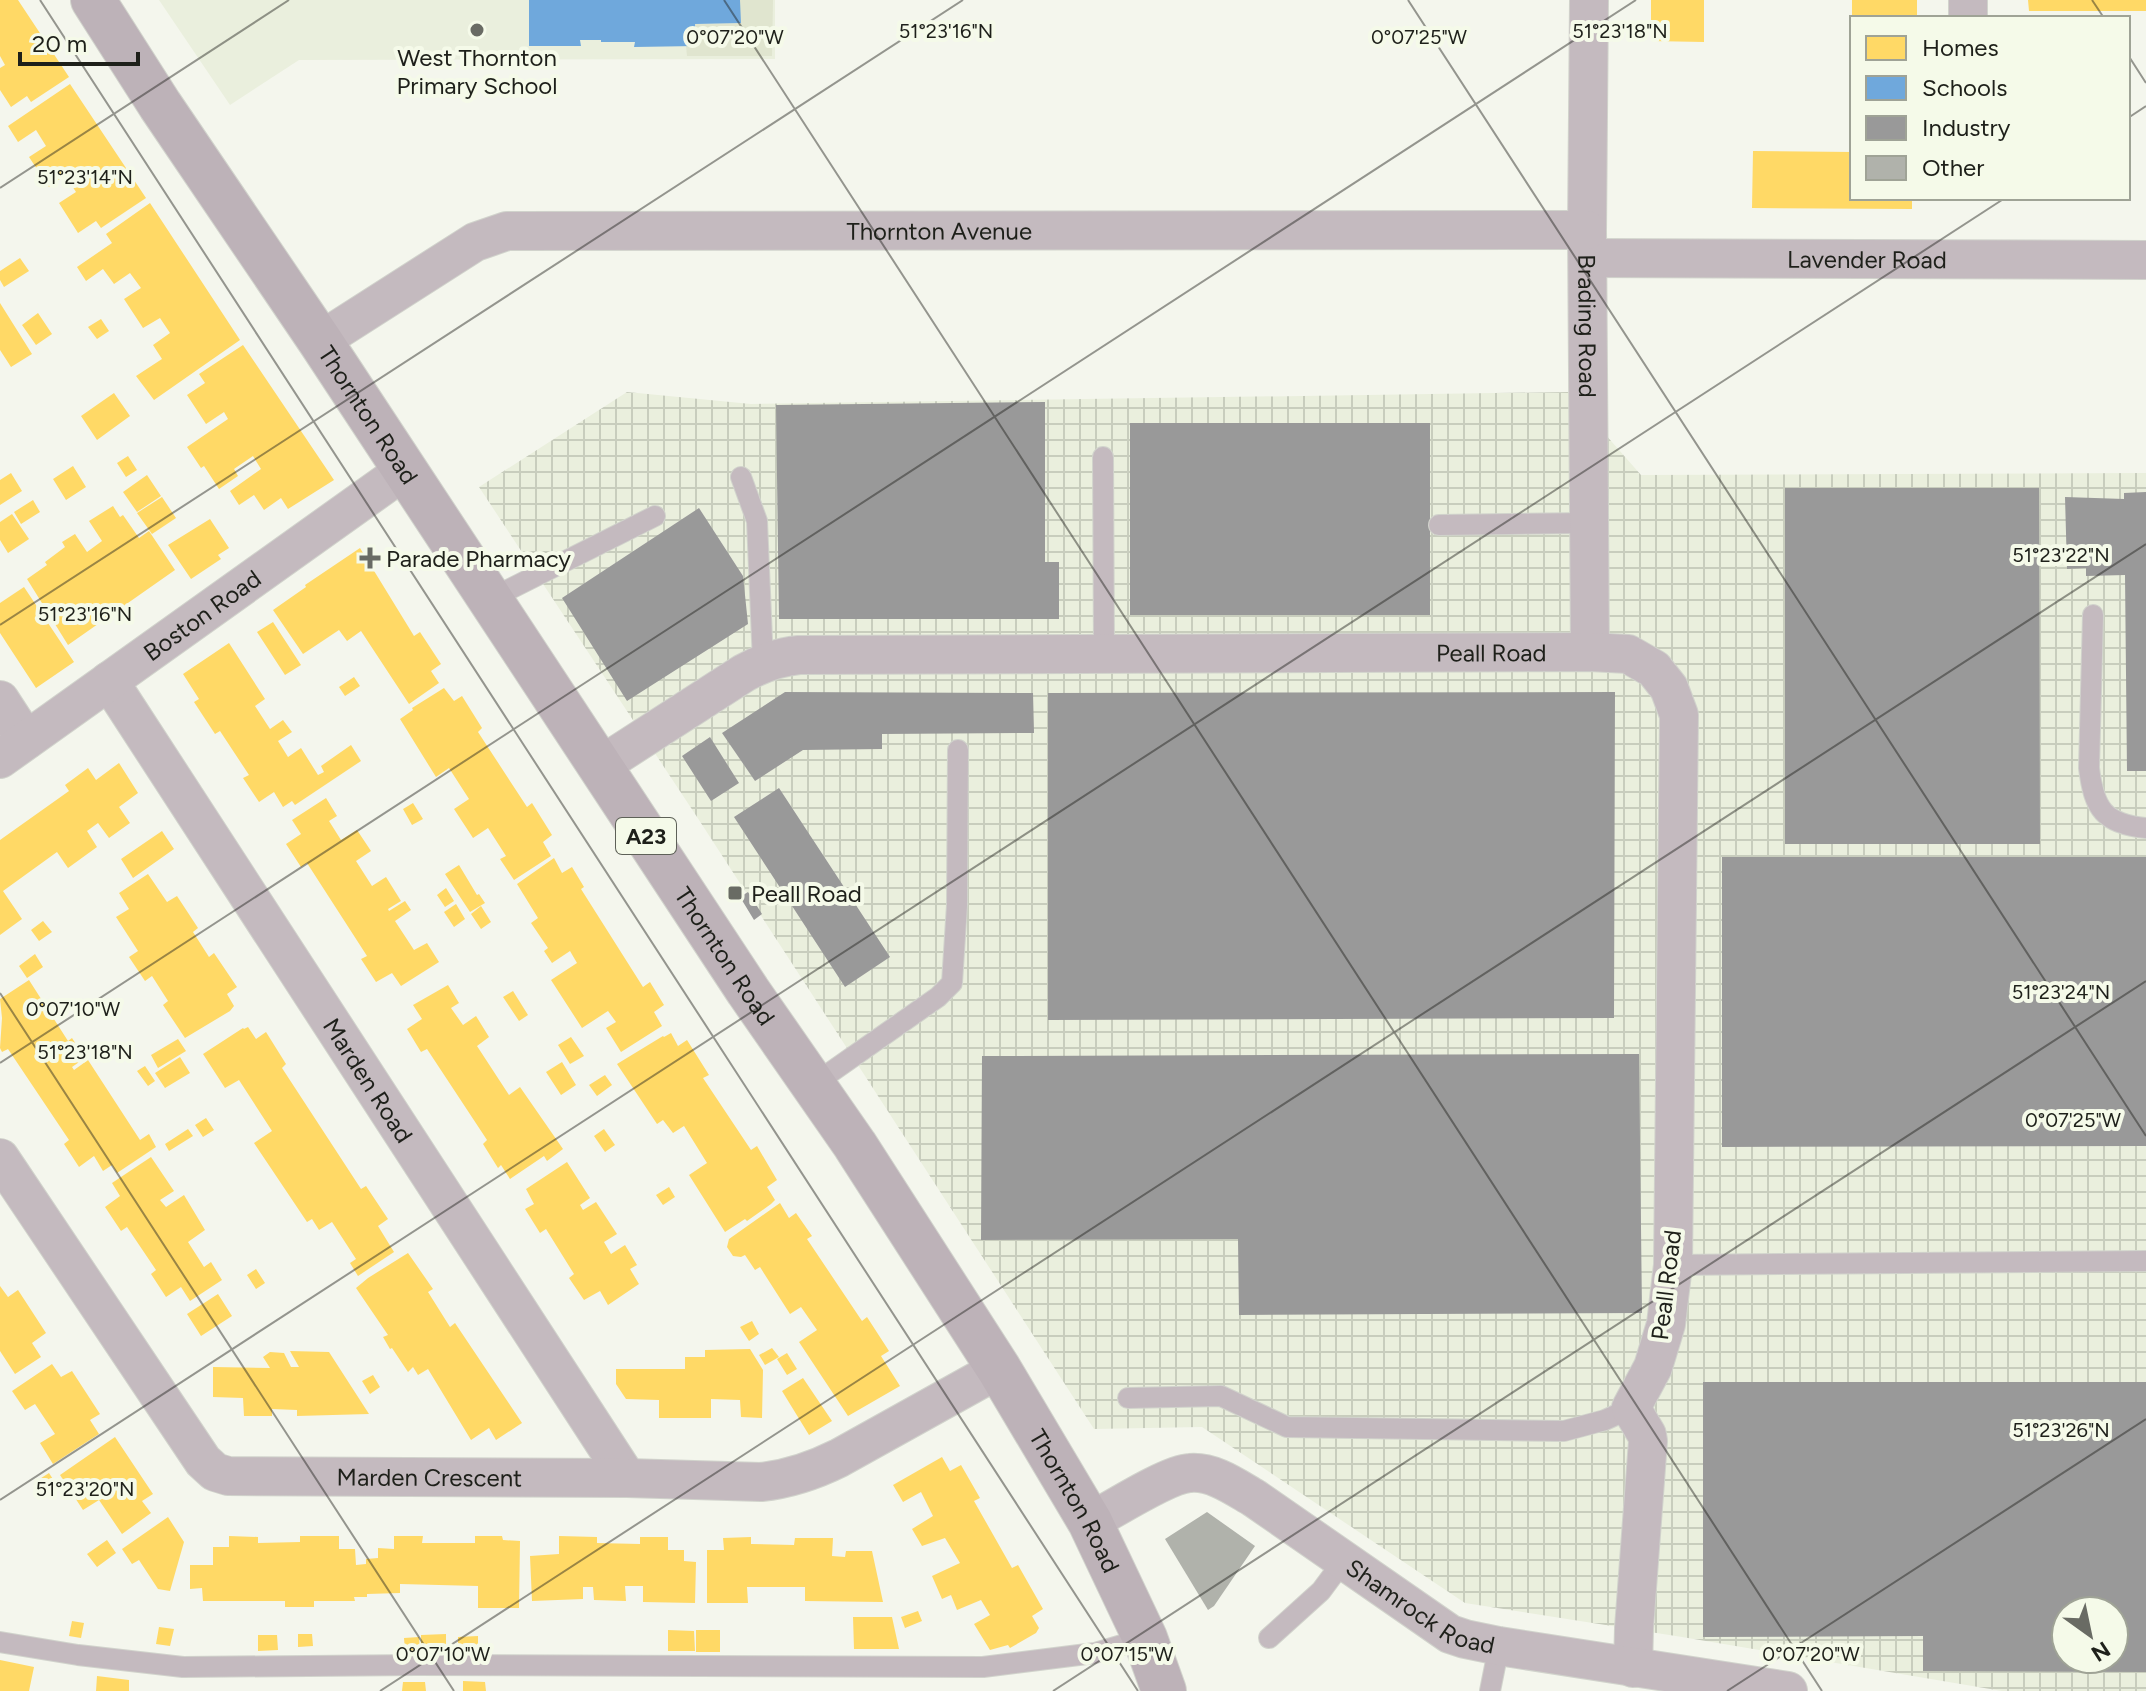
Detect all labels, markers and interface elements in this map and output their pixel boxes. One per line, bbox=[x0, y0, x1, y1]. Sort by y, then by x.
scale bar bbox=[20, 16, 138, 66]
legend bbox=[1850, 16, 2130, 200]
text: 51°23'16"N bbox=[899, 19, 993, 43]
text: 51°23'18"N bbox=[1572, 19, 1668, 43]
marker: West Thornton Primary School bbox=[468, 21, 486, 39]
text: 0°07'20"W bbox=[686, 25, 784, 49]
text: 0°07'25"W bbox=[1371, 25, 1467, 49]
text: 20 m bbox=[32, 29, 87, 58]
text: Homes bbox=[1922, 33, 1999, 62]
place label: West Thornton Primary School bbox=[396, 43, 558, 100]
text: Schools bbox=[1922, 73, 2007, 102]
text: Industry bbox=[1922, 113, 2011, 142]
text: Other bbox=[1922, 153, 1984, 182]
text: 51°23'14"N bbox=[37, 165, 133, 189]
street label: Thornton Avenue bbox=[846, 216, 1032, 245]
street label: Lavender Road bbox=[1787, 244, 1947, 274]
street label: Brading Road bbox=[1573, 254, 1603, 398]
street label: Thornton Road bbox=[313, 340, 425, 489]
text: 51°23'22"N bbox=[2012, 543, 2110, 567]
place label: Parade Pharmacy bbox=[386, 544, 571, 573]
marker: Parade Pharmacy bbox=[361, 549, 379, 567]
street label: Boston Road bbox=[138, 563, 266, 667]
text: 51°23'16"N bbox=[38, 602, 132, 626]
street label: Peall Road bbox=[1436, 638, 1547, 667]
road number: A23 bbox=[616, 818, 676, 854]
place label: Peall Road bbox=[751, 879, 862, 908]
street label: Thornton Road bbox=[669, 881, 782, 1030]
marker: Peall Road bbox=[726, 884, 744, 902]
text: 51°23'24"N bbox=[2012, 980, 2110, 1004]
text: 0°07'10"W bbox=[26, 997, 120, 1021]
street label: Marden Road bbox=[317, 1012, 419, 1148]
text: 51°23'18"N bbox=[37, 1040, 133, 1064]
text: 0°07'25"W bbox=[2025, 1108, 2121, 1132]
street label: Peall Road bbox=[1645, 1228, 1687, 1342]
text: 51°23'26"N bbox=[2012, 1418, 2110, 1442]
street label: Thornton Road bbox=[1024, 1424, 1126, 1577]
street label: Marden Crescent bbox=[337, 1462, 522, 1492]
text: 51°23'20"N bbox=[35, 1477, 135, 1501]
street label: Shamrock Road bbox=[1341, 1552, 1498, 1659]
north arrow bbox=[2050, 1595, 2130, 1675]
text: N bbox=[2086, 1635, 2115, 1667]
text: 0°07'10"W bbox=[396, 1642, 490, 1666]
text: 0°07'15"W bbox=[1080, 1642, 1174, 1666]
text: 0°07'20"W bbox=[1762, 1642, 1860, 1666]

